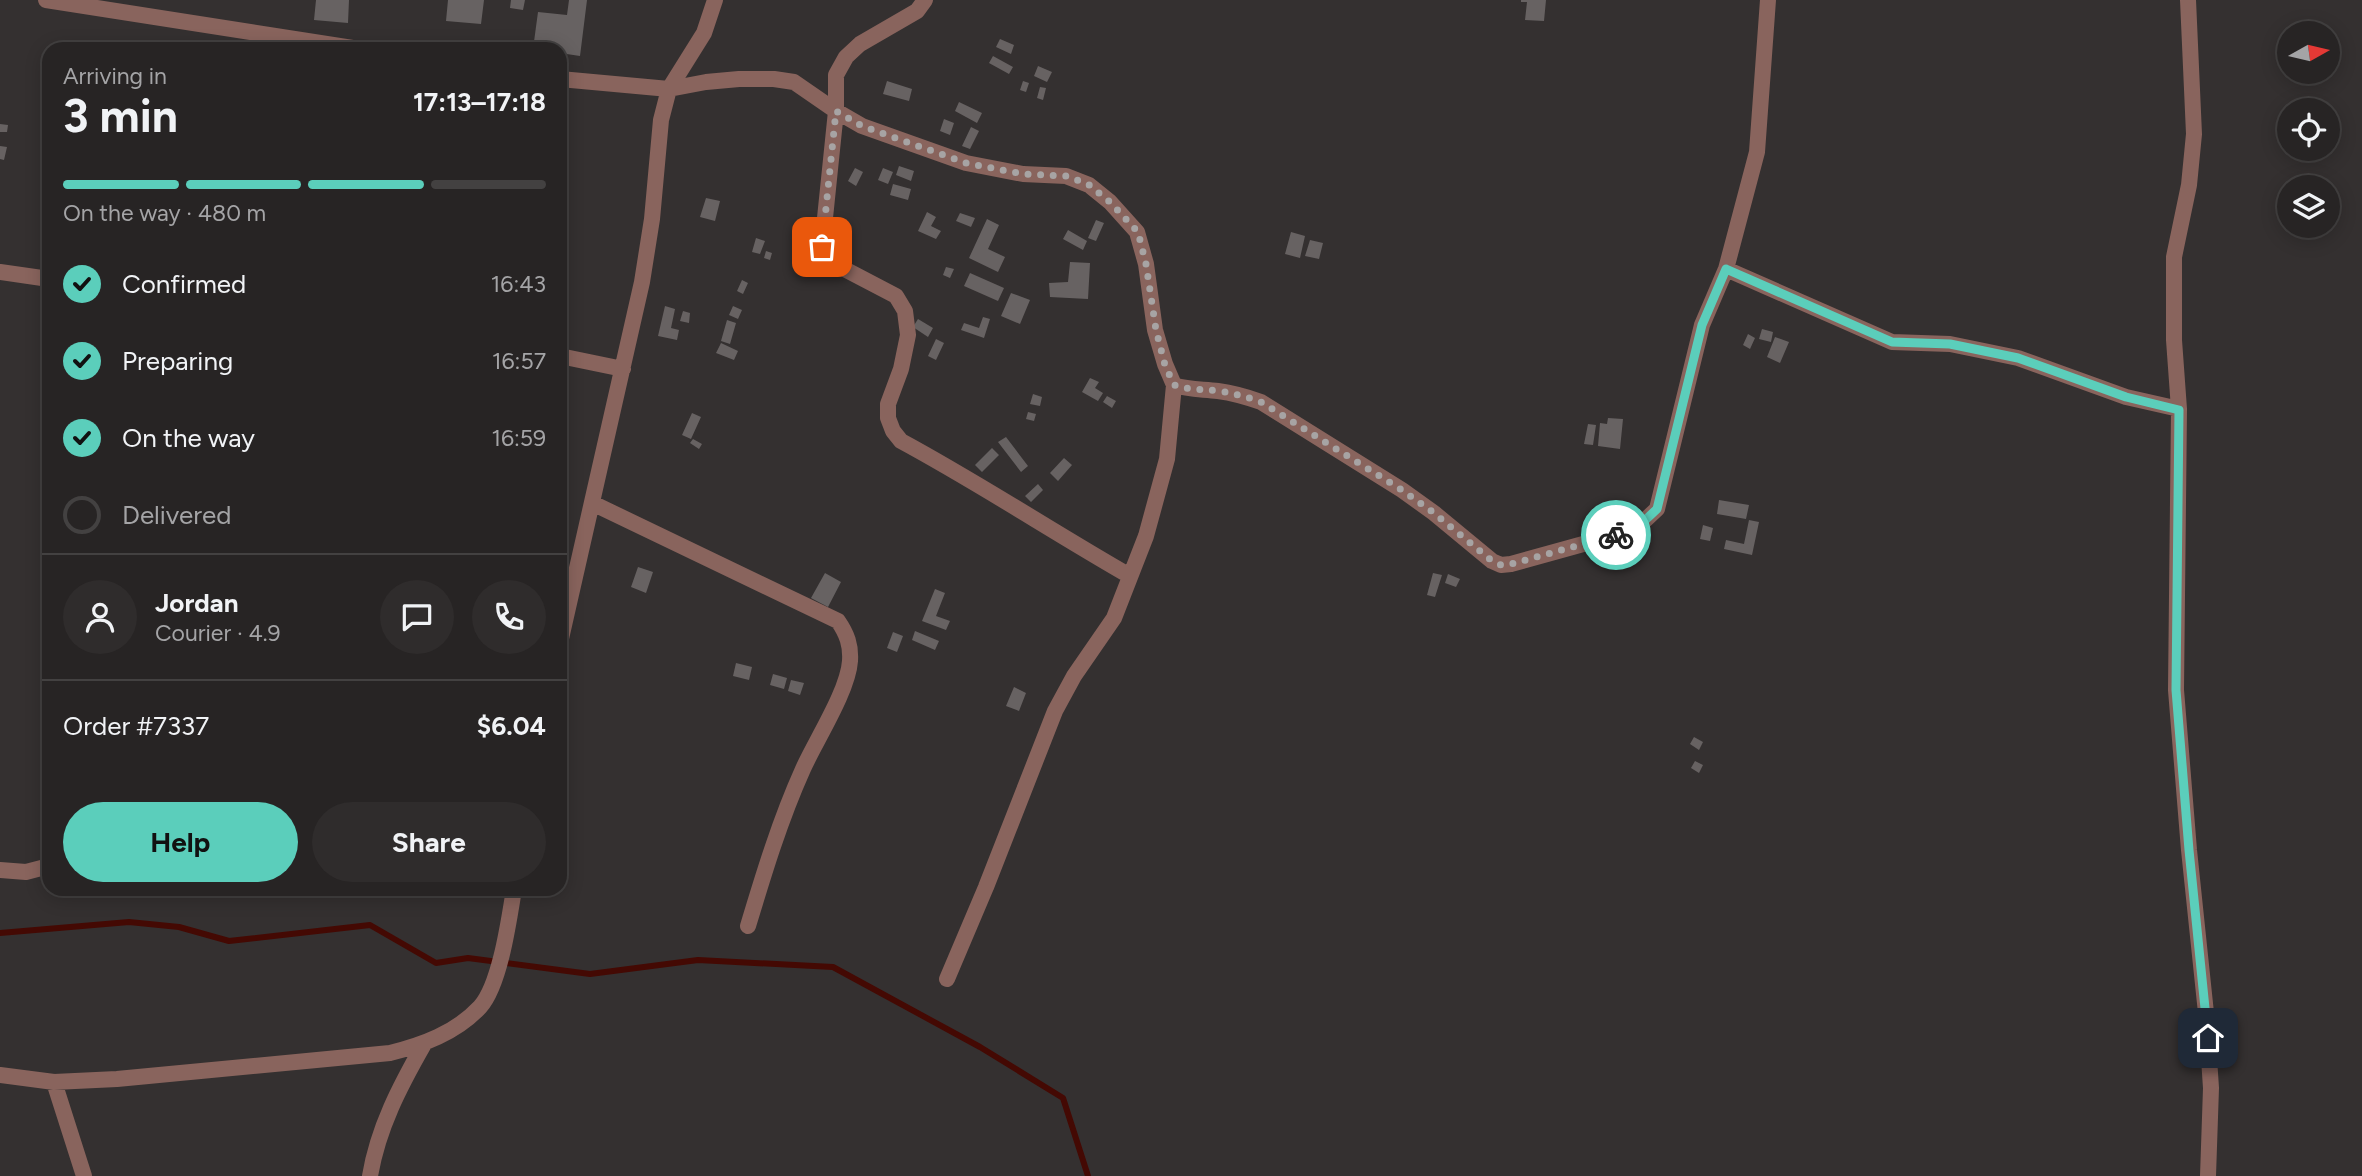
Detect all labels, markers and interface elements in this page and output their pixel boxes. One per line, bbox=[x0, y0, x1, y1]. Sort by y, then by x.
north arrow bbox=[2277, 21, 2340, 84]
map controls bbox=[2277, 21, 2340, 238]
text: Arriving in bbox=[63, 62, 167, 90]
text: 17:13–17:18 bbox=[413, 86, 546, 118]
text: 3 min bbox=[63, 88, 178, 144]
button: locate bbox=[2277, 98, 2340, 161]
button: layers bbox=[2277, 175, 2340, 238]
text: On the way · 480 m bbox=[63, 199, 266, 227]
pin bbox=[792, 217, 852, 277]
icon: bag bbox=[803, 228, 841, 266]
icon: check bbox=[63, 265, 101, 303]
text: Confirmed bbox=[122, 268, 246, 300]
text: 16:43 bbox=[491, 270, 546, 298]
icon: check bbox=[63, 342, 101, 380]
text: Preparing bbox=[122, 345, 233, 377]
text: 16:57 bbox=[492, 347, 546, 375]
icon: check bbox=[63, 419, 101, 457]
text: On the way bbox=[122, 422, 255, 454]
text: 16:59 bbox=[491, 424, 546, 452]
text: Delivered bbox=[122, 499, 231, 531]
courier bbox=[1581, 500, 1651, 570]
icon: bike bbox=[1597, 516, 1635, 554]
button: person bbox=[63, 580, 137, 654]
button: chat bbox=[380, 580, 454, 654]
button: phone bbox=[472, 580, 546, 654]
text: Jordan bbox=[155, 587, 238, 619]
text: Courier · 4.9 bbox=[155, 619, 281, 647]
text: Order #7337 bbox=[63, 710, 209, 742]
text: $6.04 bbox=[477, 710, 546, 742]
button: Help bbox=[63, 802, 298, 882]
button: Share bbox=[312, 802, 546, 882]
pin bbox=[2178, 1008, 2238, 1068]
icon: home bbox=[2189, 1019, 2227, 1057]

